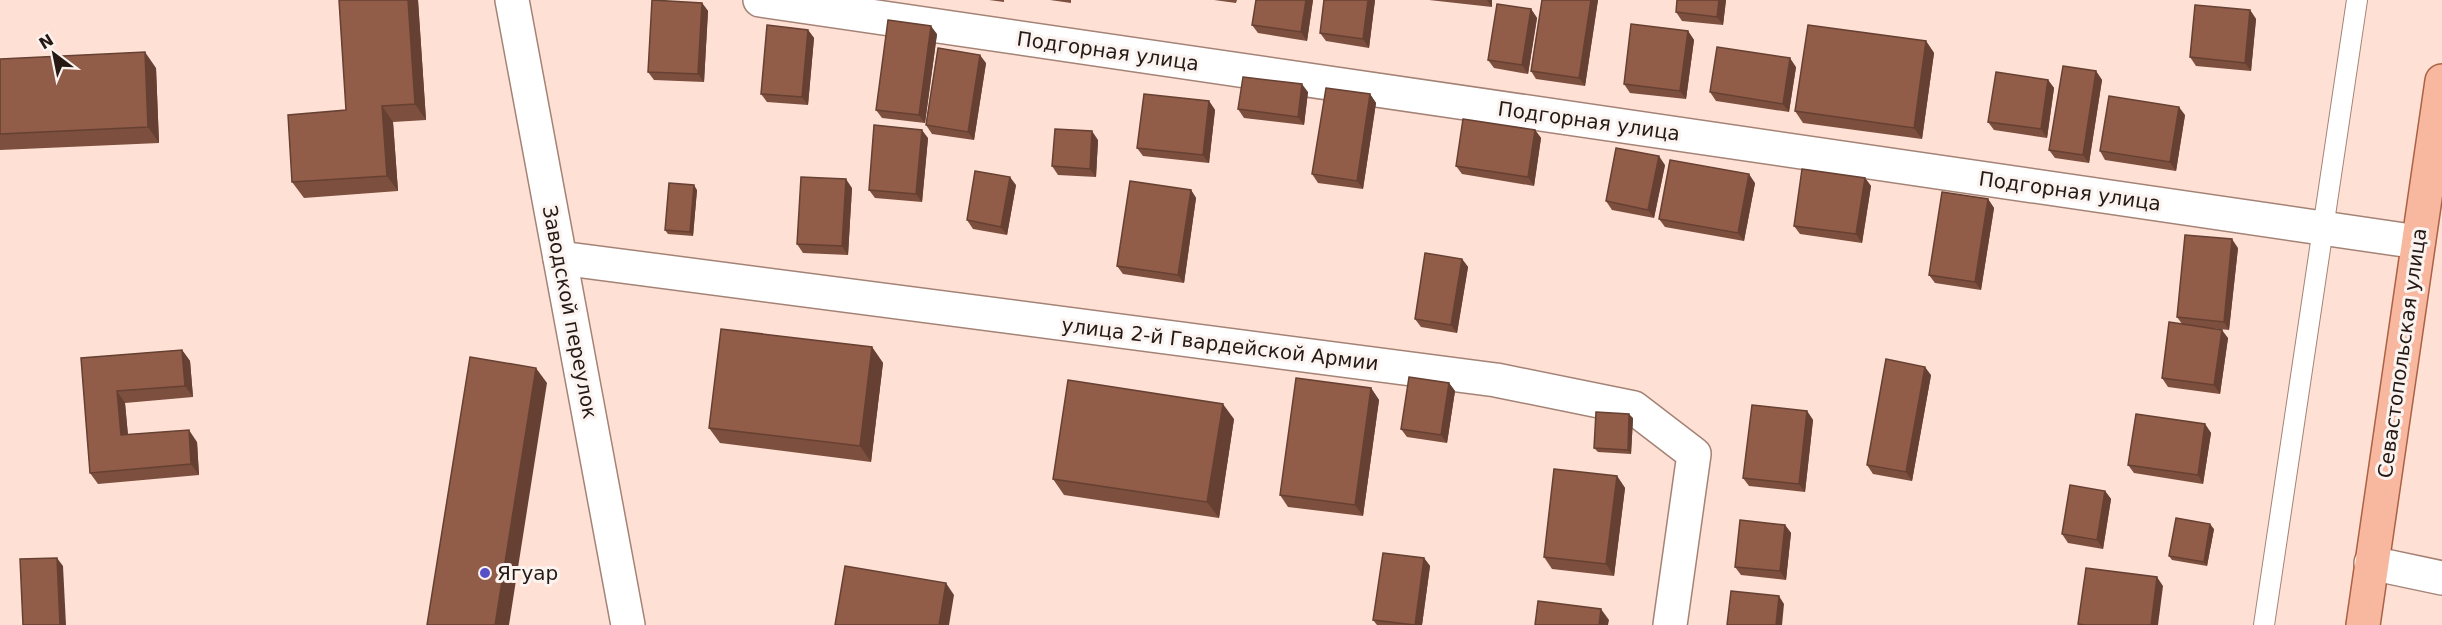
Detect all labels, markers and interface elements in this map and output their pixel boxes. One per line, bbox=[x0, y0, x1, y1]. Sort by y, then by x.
north arrow bbox=[24, 24, 84, 84]
street label: Подгорная улица bbox=[1015, 26, 1201, 76]
text: N bbox=[36, 30, 57, 53]
street label: Подгорная улица bbox=[1496, 96, 1682, 146]
street label: Подгорная улица bbox=[1977, 166, 2163, 216]
street label: Заводской переулок bbox=[538, 203, 602, 421]
street label: Севастопольская улица bbox=[2373, 226, 2431, 480]
street label: улица 2-й Гвардейской Армии bbox=[1060, 313, 1380, 375]
place label: Ягуар bbox=[497, 561, 558, 585]
marker: Ягуар bbox=[478, 566, 492, 580]

